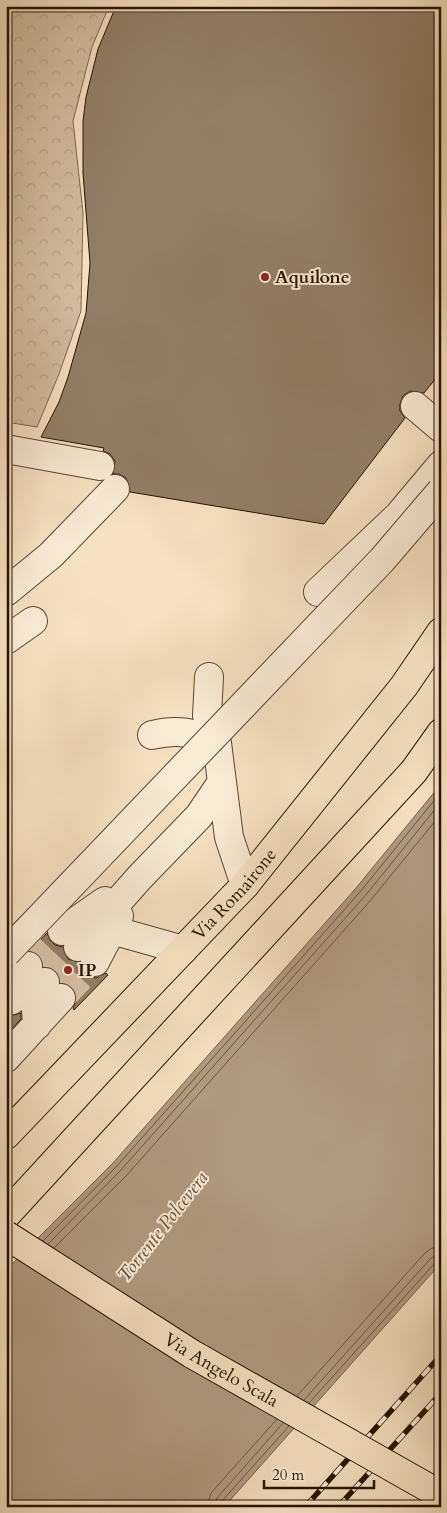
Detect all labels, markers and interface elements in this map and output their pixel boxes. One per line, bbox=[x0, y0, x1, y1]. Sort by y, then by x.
place label: Aquilone bbox=[275, 265, 350, 290]
marker: Aquilone bbox=[259, 271, 271, 283]
street label: Via Romairone bbox=[187, 843, 283, 946]
place label: IP bbox=[78, 958, 96, 983]
marker: IP bbox=[62, 964, 74, 976]
water label: Torrente Polcevera bbox=[111, 1166, 214, 1287]
street label: Via Angelo Scala bbox=[159, 1327, 283, 1414]
scale bar bbox=[264, 1458, 374, 1490]
text: 20 m bbox=[272, 1465, 304, 1485]

